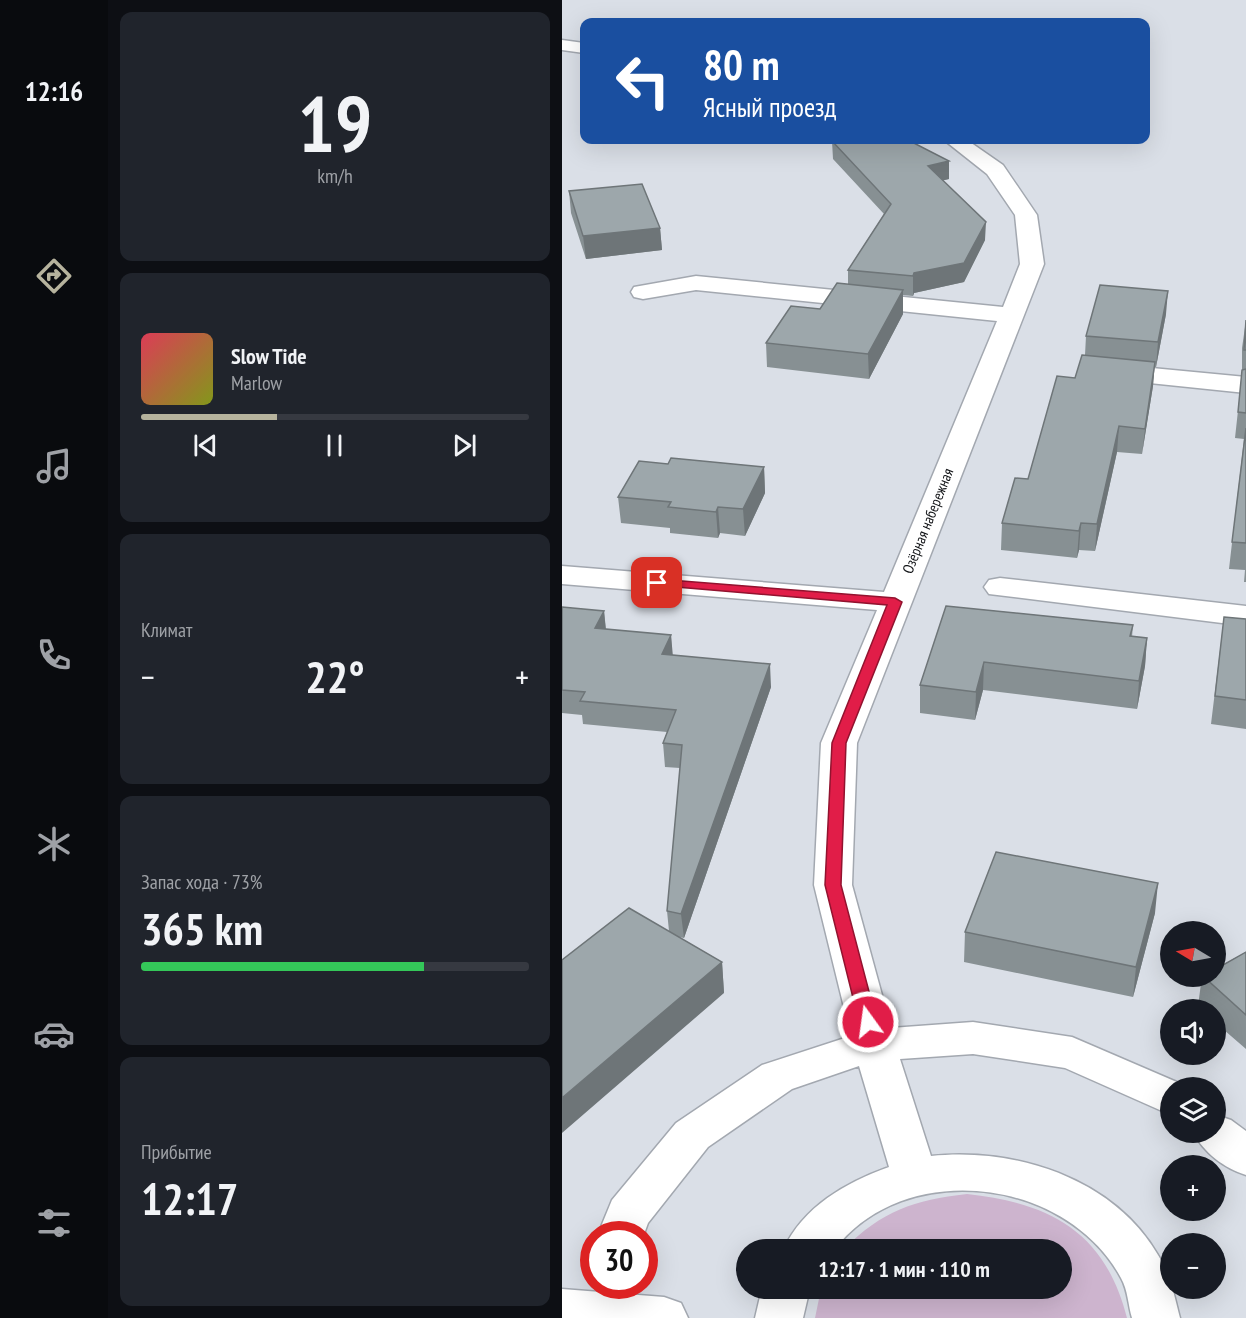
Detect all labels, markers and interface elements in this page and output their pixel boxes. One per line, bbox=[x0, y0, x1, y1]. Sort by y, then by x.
text: 80 m bbox=[703, 37, 780, 92]
icon: left bbox=[604, 42, 682, 120]
text: 19 bbox=[298, 73, 372, 174]
text: 12:16 bbox=[25, 74, 83, 108]
text: Ясный проезд bbox=[703, 90, 836, 124]
text: km/h bbox=[317, 163, 353, 189]
icon: directions bbox=[33, 255, 75, 297]
text: Slow Tide bbox=[231, 342, 307, 370]
text: Marlow bbox=[231, 370, 282, 396]
icon: previous bbox=[189, 429, 222, 462]
icon: pause bbox=[318, 429, 351, 462]
icon: next bbox=[448, 429, 481, 462]
icon: music bbox=[33, 445, 75, 487]
street label: Озёрная набережная bbox=[898, 465, 957, 576]
pin bbox=[631, 557, 682, 608]
icon: arrive bbox=[640, 566, 673, 599]
text: Климат bbox=[141, 617, 192, 643]
icon: phone bbox=[33, 634, 75, 676]
text: 22° bbox=[305, 647, 365, 705]
text: − bbox=[141, 655, 155, 698]
text: + bbox=[515, 655, 529, 698]
icon: climate bbox=[33, 823, 75, 865]
text: Запас хода · 73% bbox=[141, 869, 262, 895]
text: 365 km bbox=[141, 899, 263, 957]
north arrow bbox=[1160, 921, 1226, 987]
map controls bbox=[1160, 921, 1226, 1299]
position arrow bbox=[836, 990, 900, 1054]
button: sound bbox=[1160, 999, 1226, 1065]
icon: car bbox=[33, 1013, 75, 1055]
button: layers bbox=[1160, 1077, 1226, 1143]
text: Прибытие bbox=[141, 1139, 212, 1165]
button: + bbox=[1160, 1155, 1226, 1221]
text: 12:17 bbox=[141, 1169, 238, 1227]
icon: filters bbox=[33, 1202, 75, 1244]
speed limit sign: 30 bbox=[580, 1221, 658, 1299]
button: − bbox=[1160, 1233, 1226, 1299]
text: 12:17 · 1 мин · 110 m bbox=[818, 1255, 990, 1283]

